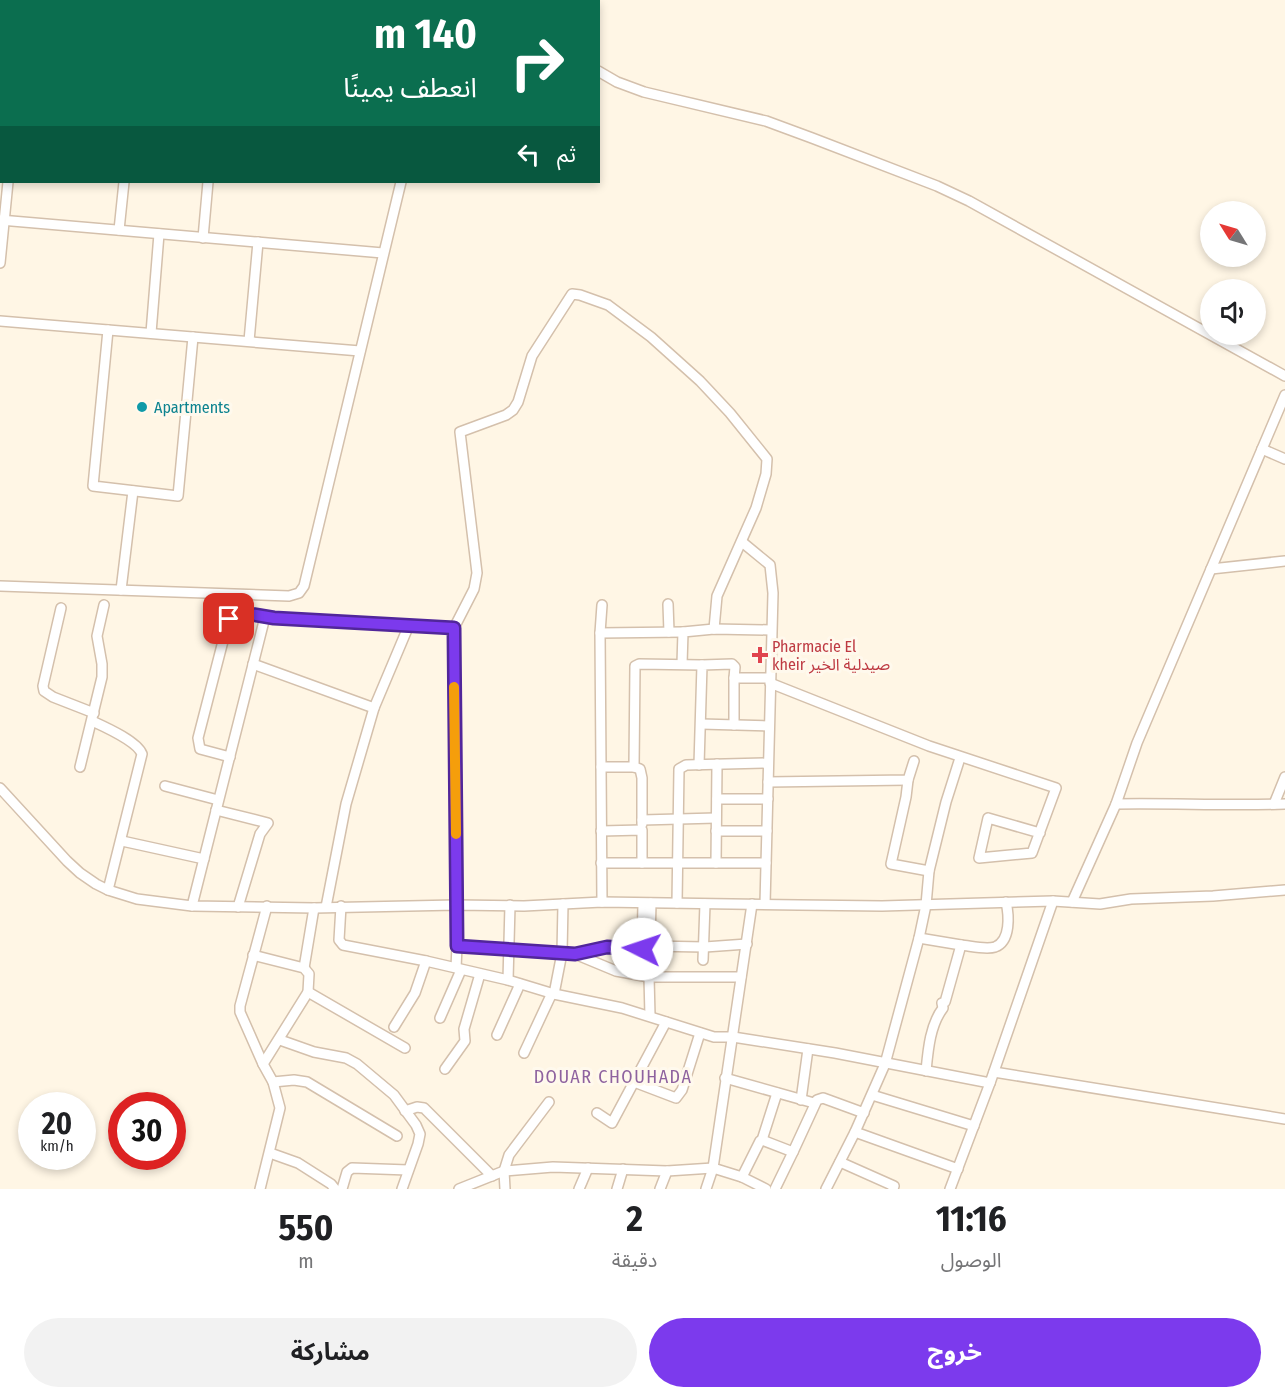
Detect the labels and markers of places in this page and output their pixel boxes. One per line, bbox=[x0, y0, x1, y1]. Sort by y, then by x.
place label: Apartments bbox=[154, 398, 230, 417]
marker: Apartments bbox=[135, 400, 149, 414]
pin bbox=[203, 593, 254, 644]
place label: Pharmacie El kheir صيدلية الخير bbox=[772, 637, 890, 674]
marker: Pharmacie El kheir صيدلية الخير bbox=[753, 648, 767, 662]

